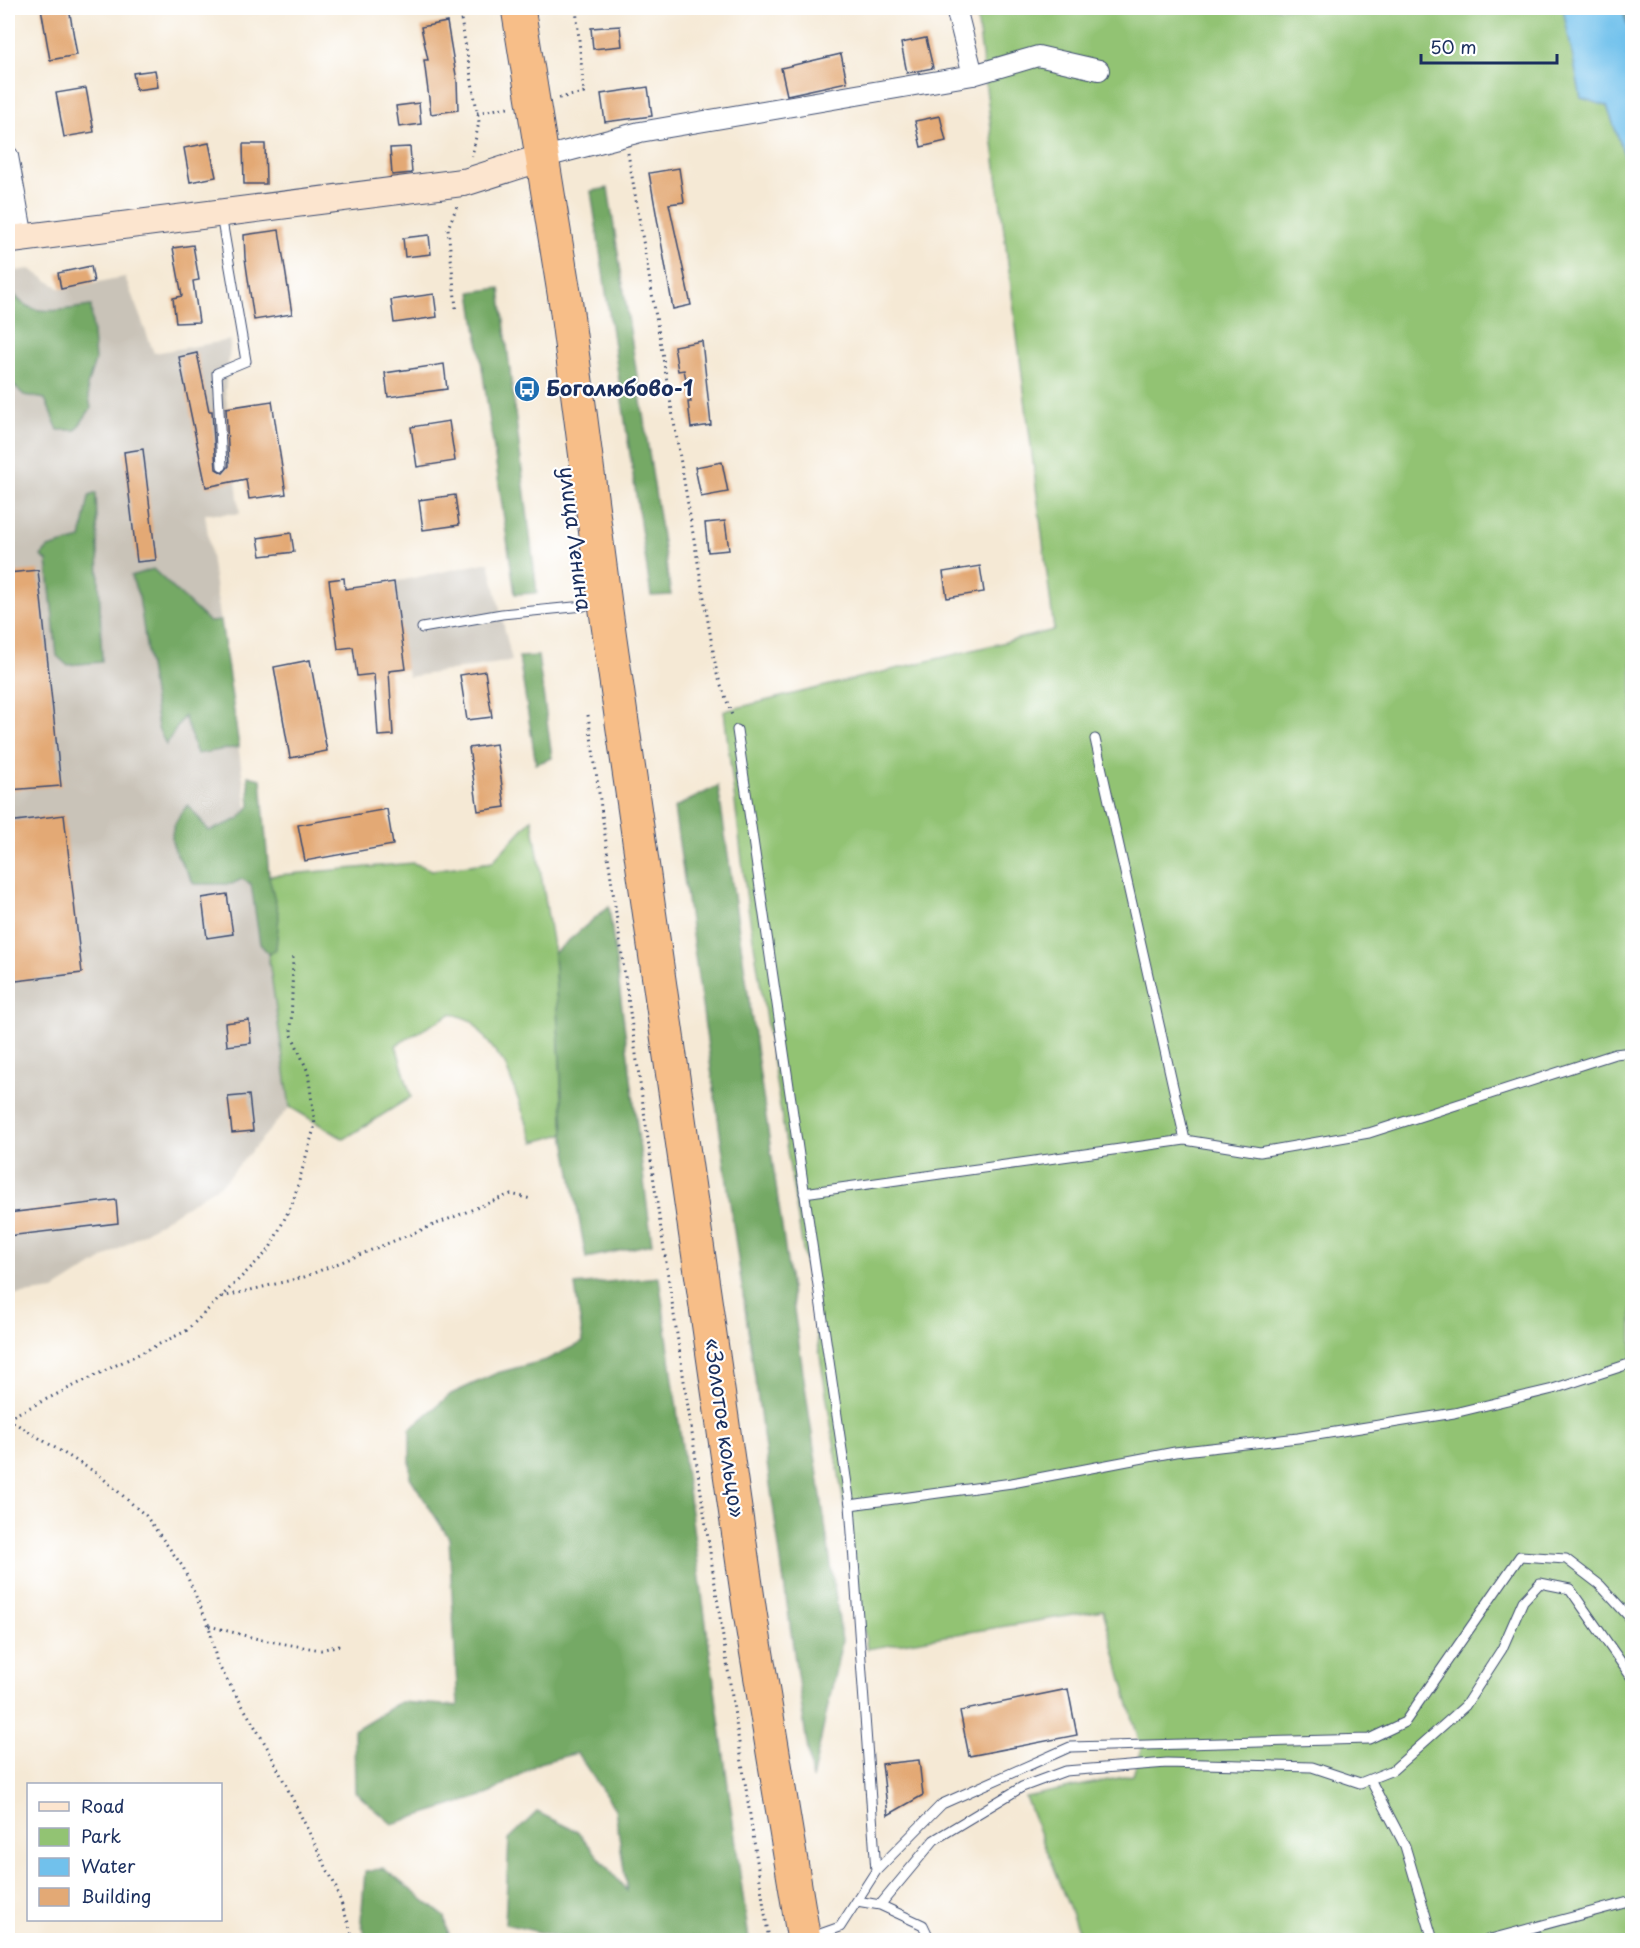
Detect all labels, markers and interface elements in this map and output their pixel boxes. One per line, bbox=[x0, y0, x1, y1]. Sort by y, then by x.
scale bar bbox=[1421, 27, 1558, 65]
text: 50 m bbox=[1430, 33, 1477, 60]
place label: Боголюбово-1 bbox=[546, 371, 693, 403]
bus stop icon: Боголюбово-1 bbox=[512, 374, 542, 404]
street label: улица Ленина bbox=[552, 464, 602, 614]
street label: «Золотое кольцо» bbox=[698, 1336, 754, 1520]
legend bbox=[27, 1783, 222, 1921]
text: Road bbox=[81, 1792, 125, 1819]
text: Park bbox=[81, 1822, 121, 1849]
text: Water bbox=[81, 1852, 136, 1879]
text: Building bbox=[81, 1882, 151, 1909]

